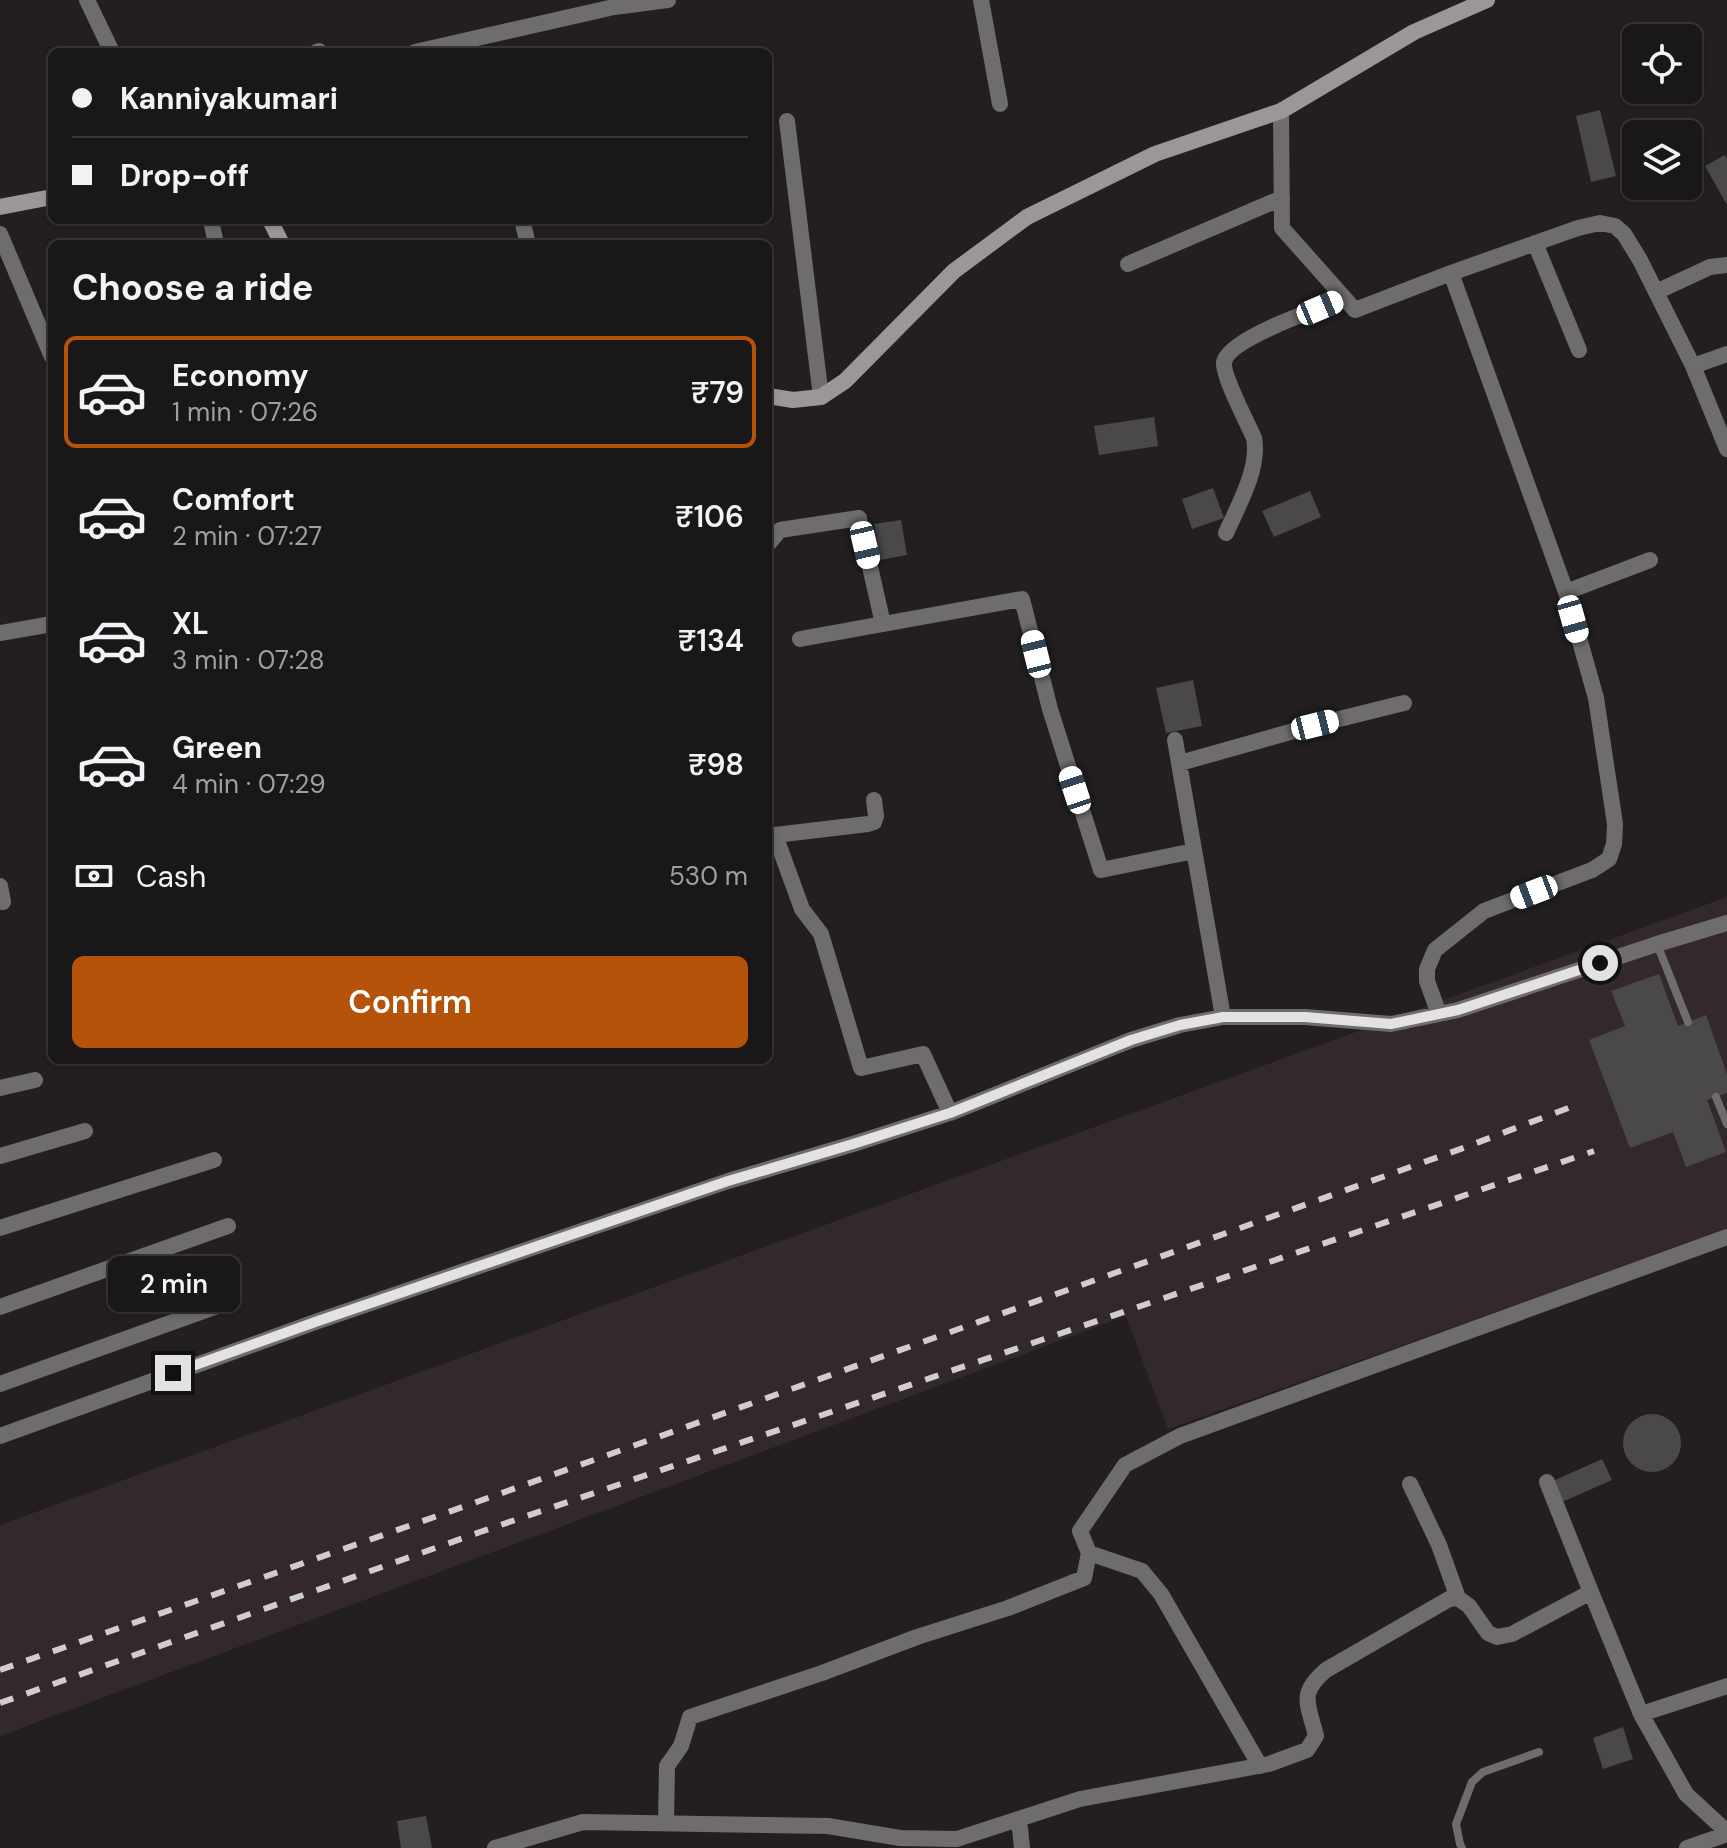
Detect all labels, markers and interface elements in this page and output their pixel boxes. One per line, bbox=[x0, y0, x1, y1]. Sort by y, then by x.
map controls bbox=[1622, 24, 1702, 200]
button: locate bbox=[1622, 24, 1702, 104]
text: Kanniyakumari bbox=[120, 79, 338, 118]
button: layers bbox=[1622, 120, 1702, 200]
text: Drop-off bbox=[120, 156, 249, 195]
text: Choose a ride bbox=[72, 264, 313, 311]
car bbox=[1293, 288, 1347, 328]
icon: car bbox=[76, 356, 148, 428]
text: Economy bbox=[172, 356, 309, 395]
text: ₹79 bbox=[691, 373, 744, 412]
text: 1 min · 07:26 bbox=[172, 395, 318, 429]
icon: car bbox=[76, 480, 148, 552]
text: Comfort bbox=[172, 480, 295, 519]
text: ₹106 bbox=[675, 497, 744, 536]
text: 2 min · 07:27 bbox=[172, 519, 322, 553]
car bbox=[848, 519, 882, 571]
car bbox=[1555, 593, 1591, 645]
icon: car bbox=[76, 604, 148, 676]
text: XL bbox=[172, 604, 209, 643]
text: ₹134 bbox=[678, 621, 744, 660]
car bbox=[1019, 628, 1053, 680]
text: 3 min · 07:28 bbox=[172, 643, 325, 677]
car bbox=[1289, 708, 1341, 742]
icon: car bbox=[76, 728, 148, 800]
text: Green bbox=[172, 728, 262, 767]
text: ₹98 bbox=[688, 745, 744, 784]
car bbox=[1056, 763, 1094, 817]
text: 4 min · 07:29 bbox=[172, 767, 326, 801]
icon: cash bbox=[72, 854, 116, 898]
text: Cash bbox=[136, 857, 206, 896]
text: 530 m bbox=[669, 859, 748, 893]
car bbox=[1507, 872, 1561, 912]
route start bbox=[1582, 945, 1618, 981]
button: Confirm bbox=[72, 956, 748, 1048]
callout: 2 min bbox=[107, 1257, 239, 1313]
text: 2 min bbox=[140, 1267, 208, 1301]
route end bbox=[155, 1355, 191, 1391]

